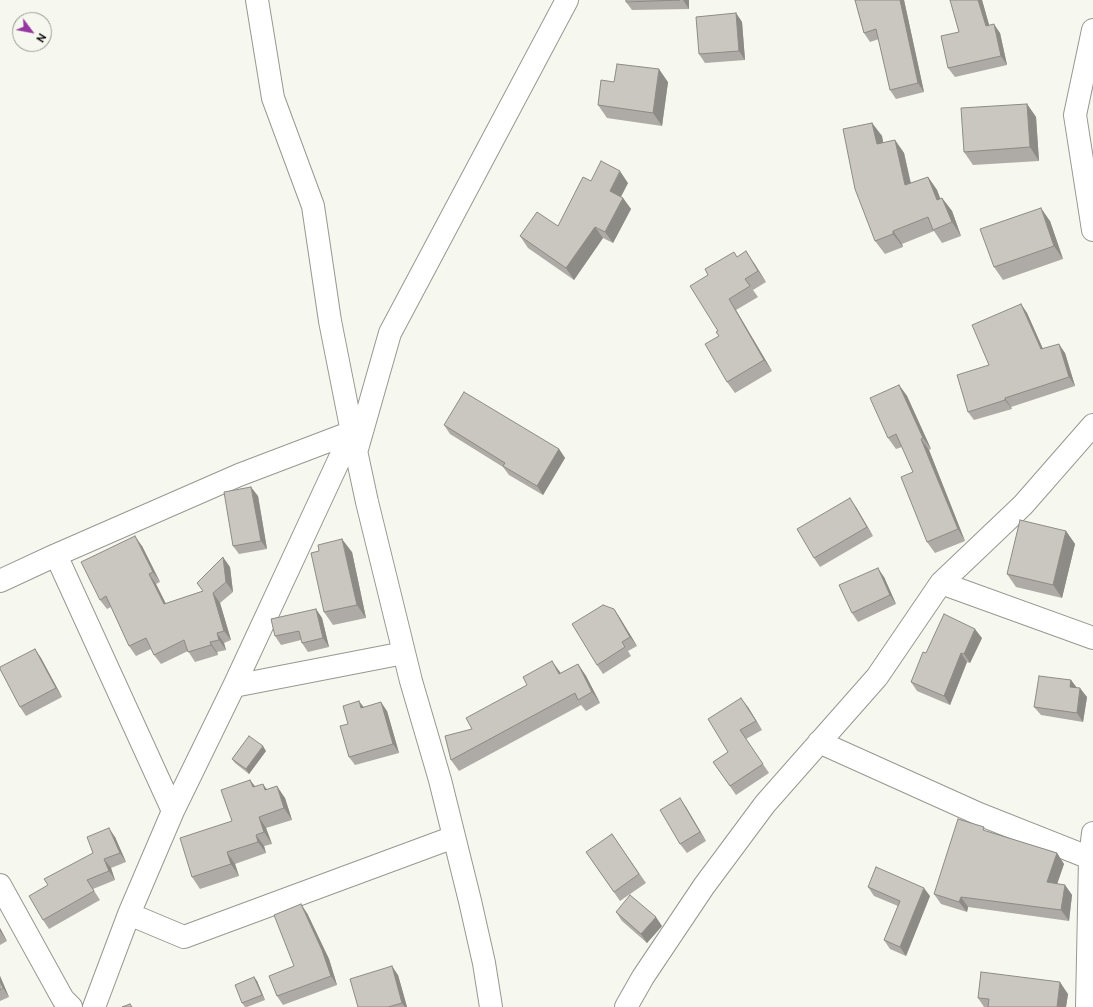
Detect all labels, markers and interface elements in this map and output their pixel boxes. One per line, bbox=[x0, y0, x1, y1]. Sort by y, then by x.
north arrow bbox=[12, 12, 52, 52]
text: N bbox=[34, 31, 49, 44]

